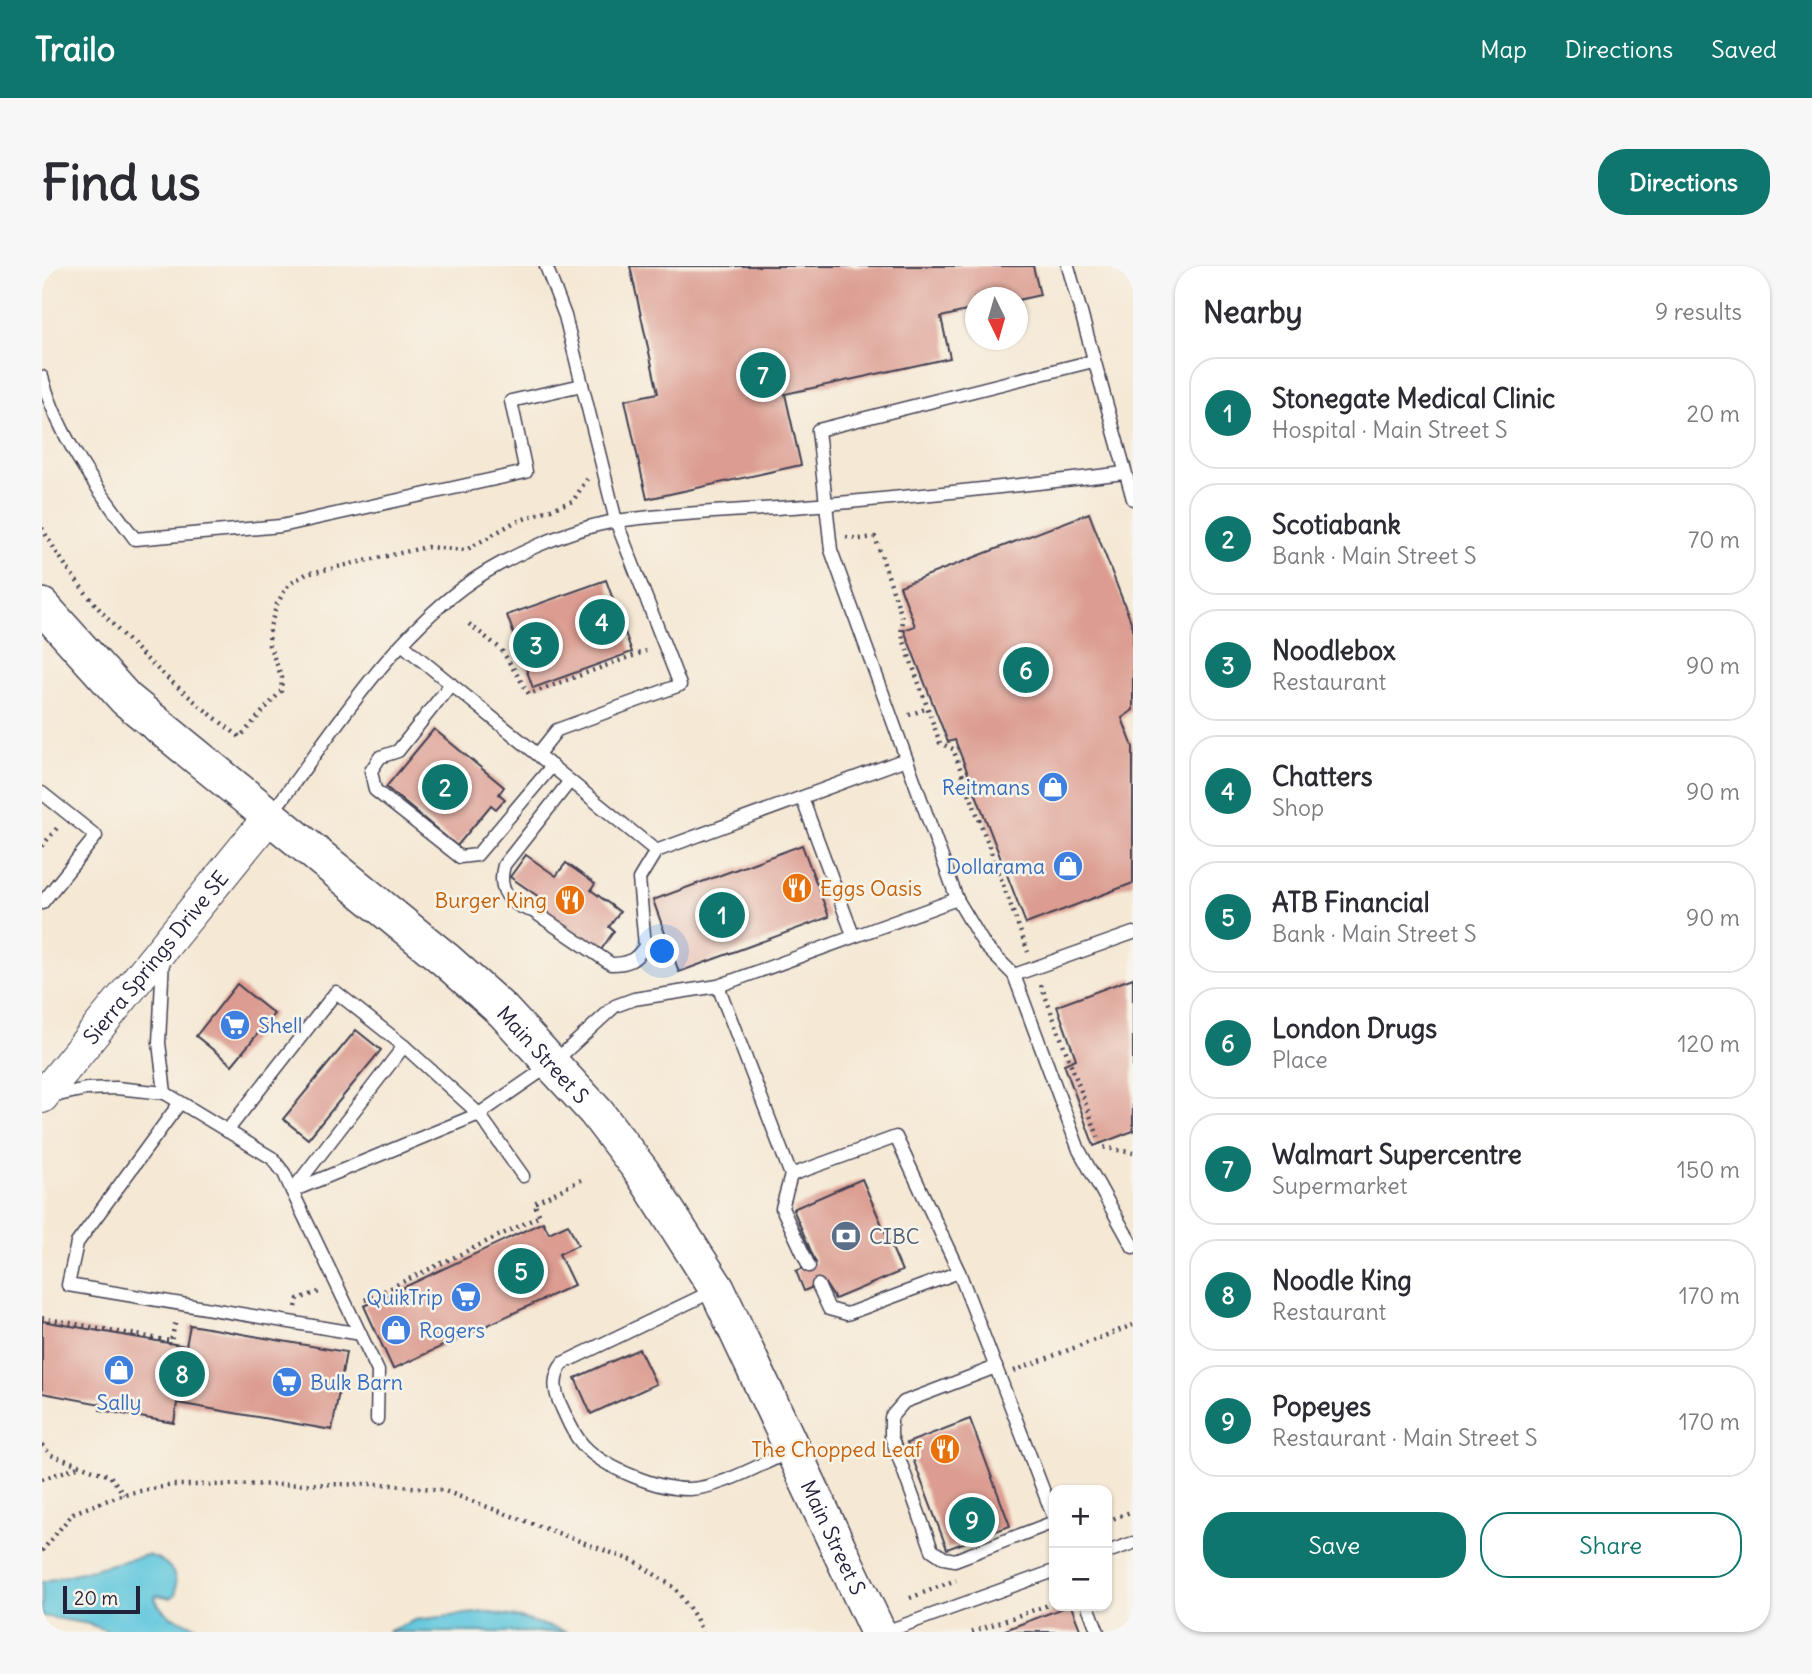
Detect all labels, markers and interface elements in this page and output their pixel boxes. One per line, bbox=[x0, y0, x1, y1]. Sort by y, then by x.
text: Trailo bbox=[35, 28, 115, 70]
text: Map bbox=[1480, 34, 1527, 64]
text: Directions bbox=[1565, 34, 1673, 64]
text: Saved bbox=[1711, 34, 1777, 64]
button: Directions bbox=[1598, 149, 1770, 215]
text: Find us bbox=[42, 152, 200, 213]
north arrow bbox=[965, 287, 1028, 350]
text: Nearby bbox=[1203, 293, 1303, 331]
text: 9 results bbox=[1655, 297, 1742, 326]
pin: 7 bbox=[740, 349, 786, 401]
text: Stonegate Medical Clinic bbox=[1272, 382, 1555, 415]
text: 1 bbox=[1223, 399, 1233, 428]
text: 20 m bbox=[1687, 399, 1740, 428]
text: Hospital · Main Street S bbox=[1272, 415, 1507, 444]
text: Scotiabank bbox=[1272, 508, 1401, 541]
text: 2 bbox=[1222, 525, 1234, 554]
text: 70 m bbox=[1688, 525, 1740, 554]
text: Bank · Main Street S bbox=[1272, 541, 1477, 570]
pin: 4 bbox=[579, 596, 625, 648]
pin: 3 bbox=[513, 619, 559, 671]
text: Noodlebox bbox=[1272, 634, 1395, 667]
pin: 6 bbox=[1003, 644, 1049, 696]
text: 3 bbox=[1221, 651, 1235, 680]
text: 90 m bbox=[1686, 651, 1740, 680]
text: Restaurant bbox=[1272, 667, 1386, 696]
text: Chatters bbox=[1272, 760, 1373, 793]
pin: 2 bbox=[422, 761, 468, 813]
shop icon: Reitmans bbox=[1036, 770, 1070, 804]
place label: Reitmans bbox=[942, 774, 1030, 801]
text: 4 bbox=[1221, 777, 1235, 806]
text: 90 m bbox=[1686, 777, 1740, 806]
text: Shop bbox=[1272, 793, 1324, 822]
shop icon: Dollarama bbox=[1051, 849, 1085, 883]
place label: Dollarama bbox=[946, 853, 1045, 880]
street label: Sierra Springs Drive SE bbox=[77, 865, 234, 1050]
restaurant icon: Eggs Oasis bbox=[780, 871, 814, 905]
place label: Eggs Oasis bbox=[820, 875, 922, 902]
restaurant icon: Burger King bbox=[553, 883, 587, 917]
text: ATB Financial bbox=[1272, 886, 1430, 919]
place label: Burger King bbox=[434, 887, 547, 914]
pin: 1 bbox=[699, 889, 745, 941]
text: 5 bbox=[1221, 903, 1235, 932]
text: 90 m bbox=[1686, 903, 1740, 932]
text: Bank · Main Street S bbox=[1272, 919, 1477, 948]
your location bbox=[645, 934, 679, 968]
street label: Main Street S bbox=[491, 1000, 595, 1109]
supermarket icon: Shell bbox=[218, 1008, 252, 1042]
place label: Shell bbox=[258, 1012, 303, 1039]
text: London Drugs bbox=[1272, 1012, 1437, 1045]
text: 6 bbox=[1221, 1029, 1235, 1058]
text: 120 m bbox=[1677, 1029, 1740, 1058]
text: Place bbox=[1272, 1045, 1328, 1074]
text: Walmart Supercentre bbox=[1272, 1138, 1522, 1171]
text: 7 bbox=[1222, 1155, 1234, 1184]
text: 150 m bbox=[1677, 1155, 1740, 1184]
text: Supermarket bbox=[1272, 1171, 1408, 1200]
bank icon: CIBC bbox=[829, 1219, 863, 1253]
place label: CIBC bbox=[869, 1223, 920, 1250]
pin: 5 bbox=[498, 1245, 544, 1297]
text: Noodle King bbox=[1272, 1264, 1412, 1297]
supermarket icon: QuikTrip bbox=[449, 1280, 483, 1314]
text: 8 bbox=[1221, 1281, 1235, 1310]
text: 170 m bbox=[1679, 1281, 1740, 1310]
place label: QuikTrip bbox=[366, 1284, 443, 1311]
text: Restaurant bbox=[1272, 1297, 1386, 1326]
shop icon: Rogers bbox=[379, 1313, 413, 1347]
place label: Rogers bbox=[419, 1317, 485, 1344]
pin: 8 bbox=[159, 1348, 205, 1400]
shop icon: Sally bbox=[102, 1353, 136, 1387]
supermarket icon: Bulk Barn bbox=[270, 1365, 304, 1399]
place label: Bulk Barn bbox=[310, 1369, 403, 1396]
place label: Sally bbox=[96, 1389, 142, 1416]
text: Popeyes bbox=[1272, 1390, 1371, 1423]
text: 9 bbox=[1221, 1407, 1235, 1436]
text: 170 m bbox=[1679, 1407, 1740, 1436]
text: Restaurant · Main Street S bbox=[1272, 1423, 1538, 1452]
restaurant icon: The Chopped Leaf bbox=[928, 1432, 962, 1466]
place label: The Chopped Leaf bbox=[751, 1436, 923, 1463]
street label: Main Street S bbox=[795, 1476, 872, 1599]
map controls bbox=[1049, 1485, 1112, 1611]
button: + bbox=[1049, 1485, 1112, 1548]
pin: 9 bbox=[949, 1494, 995, 1546]
button: Save bbox=[1203, 1512, 1466, 1578]
button: Share bbox=[1480, 1512, 1742, 1578]
button: − bbox=[1049, 1548, 1112, 1611]
scale bar bbox=[63, 1583, 140, 1615]
text: 20 m bbox=[74, 1586, 118, 1610]

